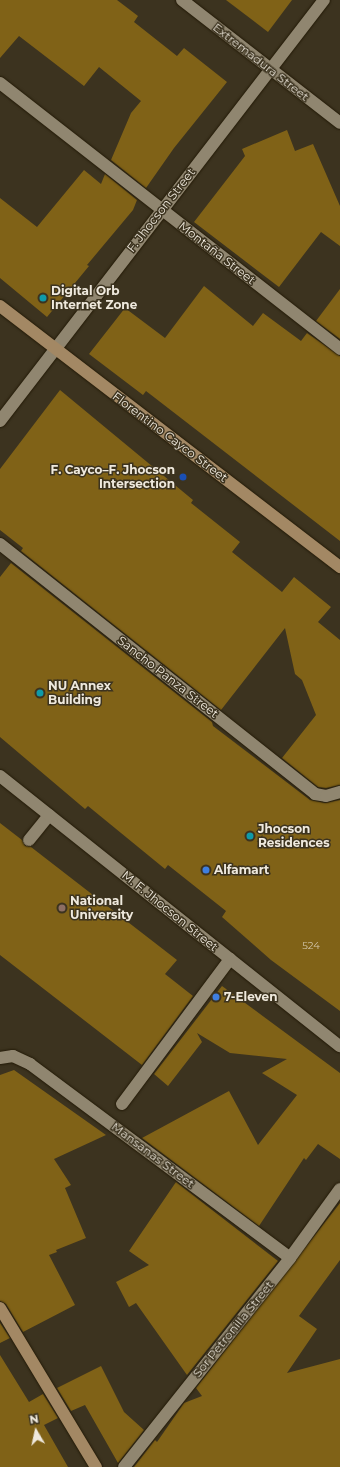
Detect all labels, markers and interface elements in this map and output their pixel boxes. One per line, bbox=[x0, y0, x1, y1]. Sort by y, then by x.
street label: Extremadura Street bbox=[210, 20, 312, 104]
street label: F. Jhocson Street bbox=[124, 165, 198, 255]
street label: Montaña Street bbox=[176, 219, 258, 287]
place label: Digital Orb Internet Zone bbox=[51, 284, 137, 312]
marker: Digital Orb Internet Zone bbox=[38, 293, 48, 303]
street label: Florentino Cayco Street bbox=[110, 389, 230, 485]
place label: F. Cayco–F. Jhocson Intersection bbox=[51, 463, 175, 491]
marker: F. Cayco–F. Jhocson Intersection bbox=[178, 472, 188, 482]
street label: Sancho Panza Street bbox=[115, 633, 221, 721]
place label: NU Annex Building bbox=[48, 679, 111, 707]
marker: NU Annex Building bbox=[35, 688, 45, 698]
place label: Jhocson Residences bbox=[258, 822, 330, 850]
marker: Jhocson Residences bbox=[245, 831, 255, 841]
place label: Alfamart bbox=[214, 863, 269, 877]
marker: Alfamart bbox=[201, 865, 211, 875]
street label: M. F. Jhocson Street bbox=[119, 868, 221, 954]
place label: National University bbox=[70, 894, 133, 922]
marker: National University bbox=[57, 903, 67, 913]
house number: 524 bbox=[302, 940, 320, 952]
place label: 7-Eleven bbox=[224, 990, 277, 1004]
marker: 7-Eleven bbox=[211, 992, 221, 1002]
street label: Mansanas Street bbox=[109, 1119, 197, 1191]
street label: Sor Petronilla Street bbox=[190, 1278, 276, 1380]
north arrow bbox=[16, 1411, 56, 1451]
text: N bbox=[29, 1412, 40, 1427]

